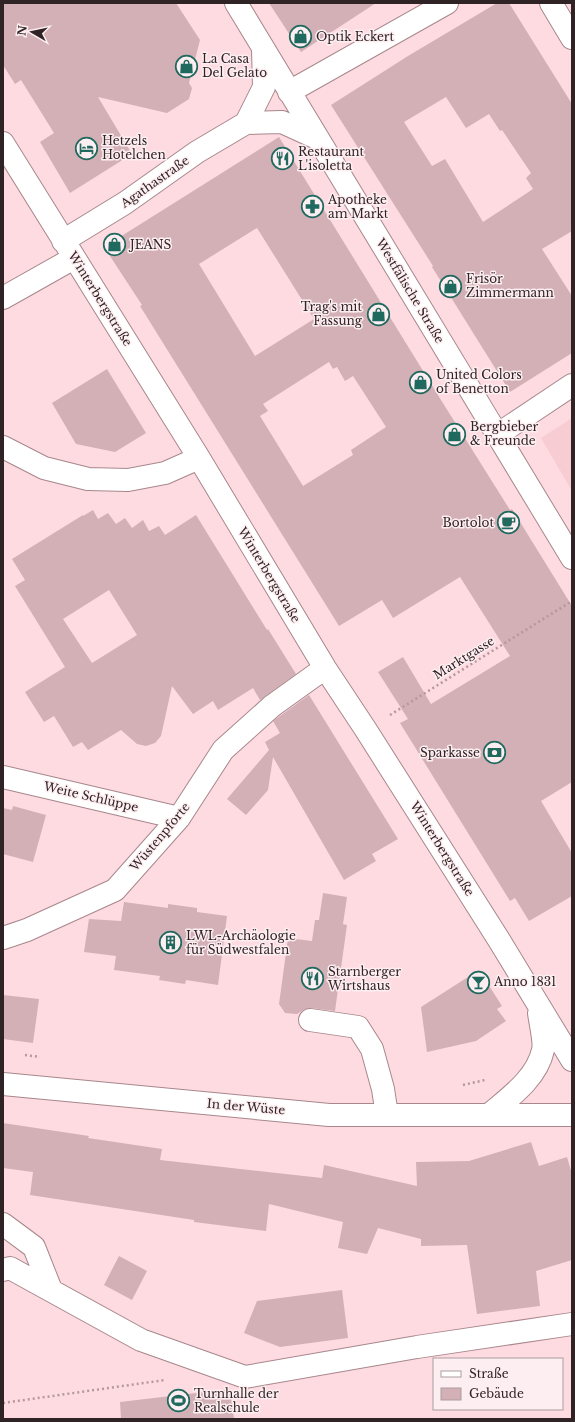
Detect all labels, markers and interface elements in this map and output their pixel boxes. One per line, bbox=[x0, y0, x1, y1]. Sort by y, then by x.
north arrow bbox=[12, 12, 52, 52]
text: N bbox=[14, 24, 30, 37]
shop icon: Optik Eckert bbox=[287, 24, 313, 50]
place label: Optik Eckert bbox=[316, 29, 394, 44]
place label: La Casa Del Gelato bbox=[202, 51, 267, 80]
shop icon: La Casa Del Gelato bbox=[173, 53, 199, 79]
place label: Hetzels Hotelchen bbox=[102, 133, 166, 162]
hotel icon: Hetzels Hotelchen bbox=[73, 135, 99, 161]
place label: Restaurant L'isoletta bbox=[298, 144, 365, 173]
restaurant icon: Restaurant L'isoletta bbox=[270, 146, 296, 172]
street label: Agathastraße bbox=[117, 152, 192, 211]
place label: Apotheke am Markt bbox=[327, 192, 389, 221]
pharmacy icon: Apotheke am Markt bbox=[300, 194, 326, 220]
shop icon: JEANS bbox=[101, 232, 127, 258]
street label: Westfälische Straße bbox=[373, 235, 448, 346]
place label: JEANS bbox=[128, 237, 171, 252]
street label: Winterbergstraße bbox=[65, 248, 136, 349]
place label: Frisör Zimmermann bbox=[466, 271, 554, 300]
shop icon: Frisör Zimmermann bbox=[438, 273, 464, 299]
place label: Trag's mit Fassung bbox=[301, 299, 363, 328]
shop icon: Trag's mit Fassung bbox=[365, 301, 391, 327]
place label: United Colors of Benetton bbox=[436, 367, 522, 396]
shop icon: United Colors of Benetton bbox=[408, 369, 434, 395]
place label: Bergbieber & Freunde bbox=[470, 419, 539, 448]
shop icon: Bergbieber & Freunde bbox=[442, 421, 468, 447]
cafe icon: Bortolot bbox=[496, 510, 522, 536]
place label: Bortolot bbox=[443, 515, 494, 530]
street label: Winterbergstraße bbox=[235, 523, 304, 625]
street label: Marktgasse bbox=[431, 633, 497, 682]
bank icon: Sparkasse bbox=[482, 740, 508, 766]
place label: Sparkasse bbox=[420, 745, 480, 760]
street label: Weite Schlüppe bbox=[41, 778, 140, 815]
street label: Winterbergstraße bbox=[407, 798, 478, 899]
street label: Wüstenpforte bbox=[126, 799, 193, 875]
place label: LWL-Archäologie für Südwestfalen bbox=[186, 928, 296, 957]
building icon: LWL-Archäologie für Südwestfalen bbox=[158, 930, 184, 956]
place label: Starnberger Wirtshaus bbox=[327, 964, 401, 993]
restaurant icon: Starnberger Wirtshaus bbox=[299, 966, 325, 992]
bar icon: Anno 1831 bbox=[466, 969, 492, 995]
place label: Anno 1831 bbox=[493, 974, 556, 989]
street label: In der Wüste bbox=[206, 1096, 286, 1117]
legend bbox=[433, 1358, 563, 1410]
text: Straße bbox=[469, 1366, 509, 1381]
place label: Turnhalle der Realschule bbox=[194, 1386, 279, 1415]
text: Gebäude bbox=[469, 1386, 524, 1401]
sports icon: Turnhalle der Realschule bbox=[165, 1388, 191, 1414]

